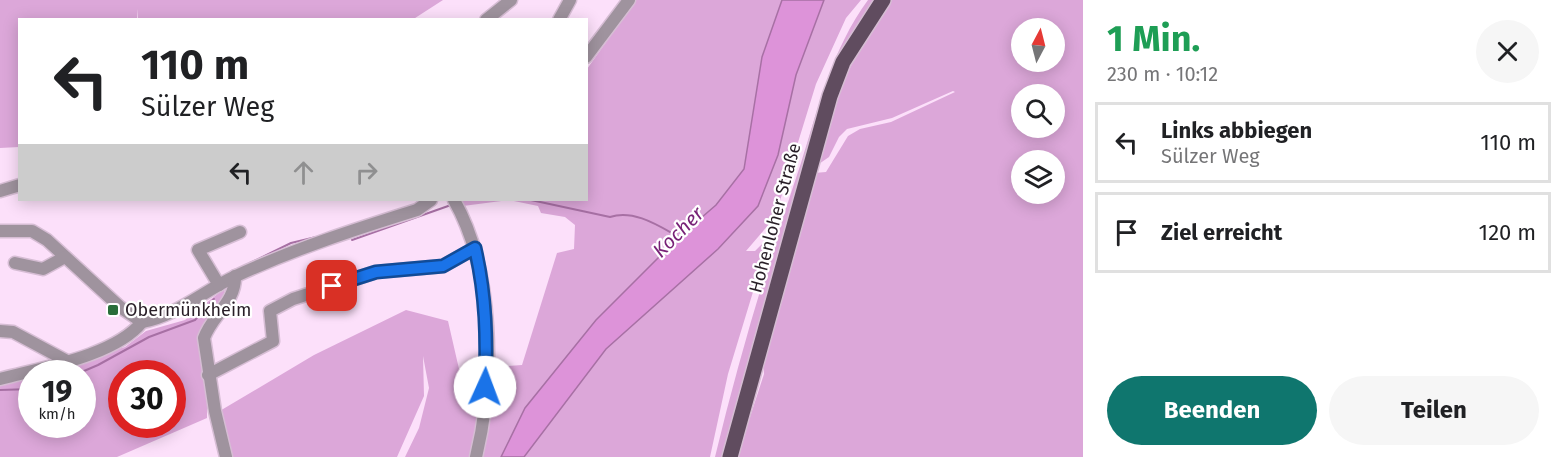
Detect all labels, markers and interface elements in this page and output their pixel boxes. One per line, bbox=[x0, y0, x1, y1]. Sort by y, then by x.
text: 1 Min. bbox=[1107, 17, 1200, 61]
north arrow bbox=[1011, 18, 1065, 72]
map controls bbox=[1011, 18, 1065, 204]
button: close bbox=[1476, 20, 1539, 83]
text: 110 m bbox=[141, 40, 249, 90]
icon: left bbox=[42, 42, 120, 120]
text: 230 m · 10:12 bbox=[1107, 62, 1218, 86]
button: search bbox=[1011, 84, 1065, 138]
text: Sülzer Weg bbox=[141, 91, 274, 123]
text: Links abbiegen bbox=[1161, 117, 1312, 144]
icon: left bbox=[1110, 126, 1143, 159]
text: 110 m bbox=[1480, 129, 1536, 156]
street label: Hohenloher Straße bbox=[744, 141, 806, 295]
text: Sülzer Weg bbox=[1161, 144, 1260, 168]
button: layers bbox=[1011, 150, 1065, 204]
icon: left bbox=[224, 156, 257, 189]
icon: ahead bbox=[287, 156, 320, 189]
icon: right bbox=[350, 156, 383, 189]
water label: Kocher bbox=[648, 201, 709, 262]
icon: arrive bbox=[1110, 216, 1143, 249]
text: Ziel erreicht bbox=[1161, 219, 1282, 246]
text: 120 m bbox=[1479, 219, 1536, 246]
pin bbox=[306, 260, 357, 311]
icon: arrive bbox=[315, 269, 348, 302]
place label: Obermünkheim bbox=[125, 299, 251, 321]
marker: Obermünkheim bbox=[106, 303, 120, 317]
position arrow bbox=[453, 355, 517, 419]
speed limit sign: 30 bbox=[108, 360, 186, 438]
text: 19 bbox=[42, 374, 72, 410]
button: Beenden bbox=[1107, 376, 1317, 445]
button: Teilen bbox=[1329, 376, 1539, 445]
text: km/h bbox=[38, 405, 76, 423]

